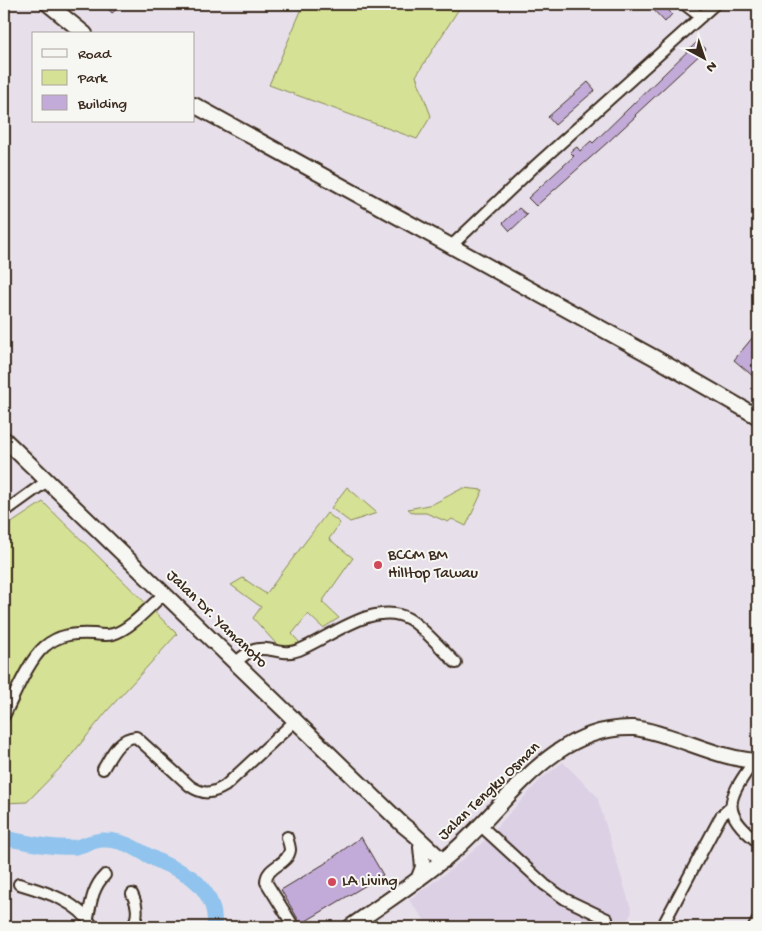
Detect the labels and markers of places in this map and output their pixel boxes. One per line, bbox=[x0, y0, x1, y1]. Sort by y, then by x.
place label: BCCM BM Hilltop Tawau bbox=[387, 547, 478, 584]
marker: BCCM BM Hilltop Tawau bbox=[372, 559, 384, 571]
place label: LA Living bbox=[342, 873, 398, 892]
marker: LA Living bbox=[326, 876, 338, 888]

